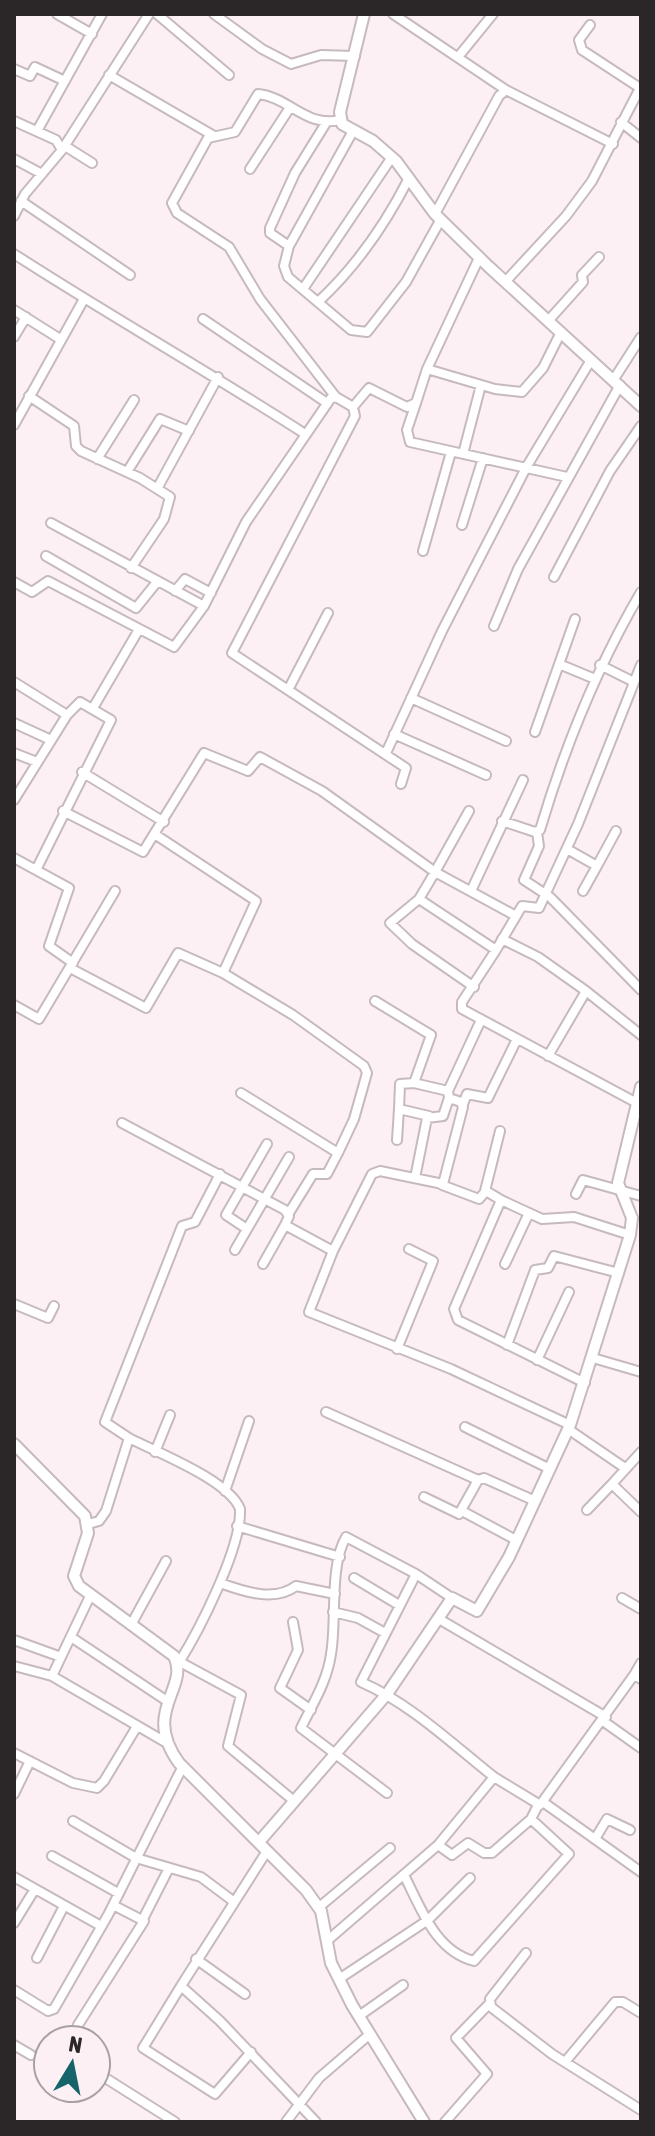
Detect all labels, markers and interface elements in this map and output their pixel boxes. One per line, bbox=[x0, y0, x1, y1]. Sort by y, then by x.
north arrow bbox=[32, 2024, 112, 2104]
text: N bbox=[67, 2030, 84, 2058]

